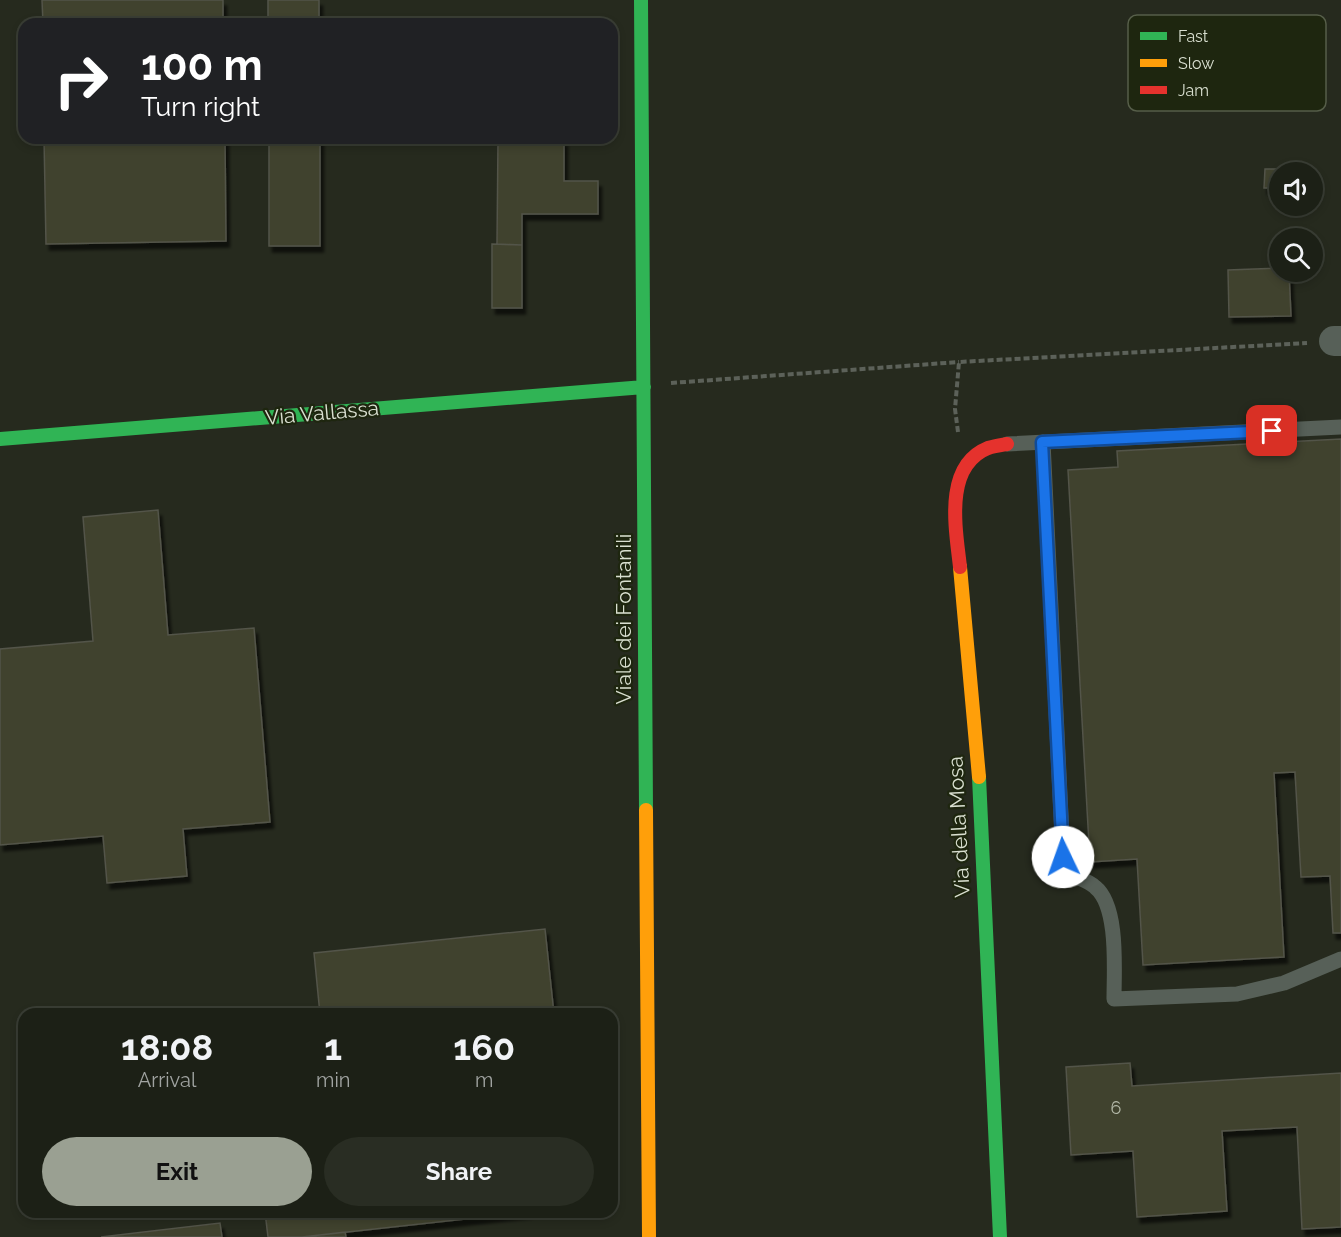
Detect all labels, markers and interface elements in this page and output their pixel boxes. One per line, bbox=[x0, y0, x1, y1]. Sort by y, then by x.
legend bbox=[1128, 15, 1326, 111]
text: Fast bbox=[1178, 27, 1209, 46]
text: 100 m bbox=[141, 41, 263, 90]
icon: right bbox=[42, 42, 120, 120]
text: Slow bbox=[1178, 54, 1214, 73]
text: Jam bbox=[1178, 81, 1209, 100]
text: Turn right bbox=[141, 91, 260, 122]
map controls bbox=[1269, 162, 1323, 282]
button: sound bbox=[1269, 162, 1323, 216]
button: search bbox=[1269, 228, 1323, 282]
street label: Via Vallassa bbox=[264, 395, 380, 430]
pin bbox=[1246, 405, 1297, 456]
icon: arrive bbox=[1255, 414, 1288, 447]
street label: Viale dei Fontanili bbox=[611, 534, 636, 704]
street label: Via della Mosa bbox=[942, 756, 975, 898]
position arrow bbox=[1031, 825, 1095, 889]
text: 18:08 bbox=[121, 1026, 213, 1068]
text: 1 bbox=[324, 1026, 342, 1068]
text: 160 bbox=[453, 1026, 515, 1068]
text: Arrival bbox=[138, 1068, 196, 1092]
text: min bbox=[316, 1068, 350, 1092]
text: m bbox=[475, 1068, 493, 1092]
house number: 6 bbox=[1111, 1097, 1122, 1118]
button: Exit bbox=[42, 1137, 312, 1206]
button: Share bbox=[324, 1137, 594, 1206]

